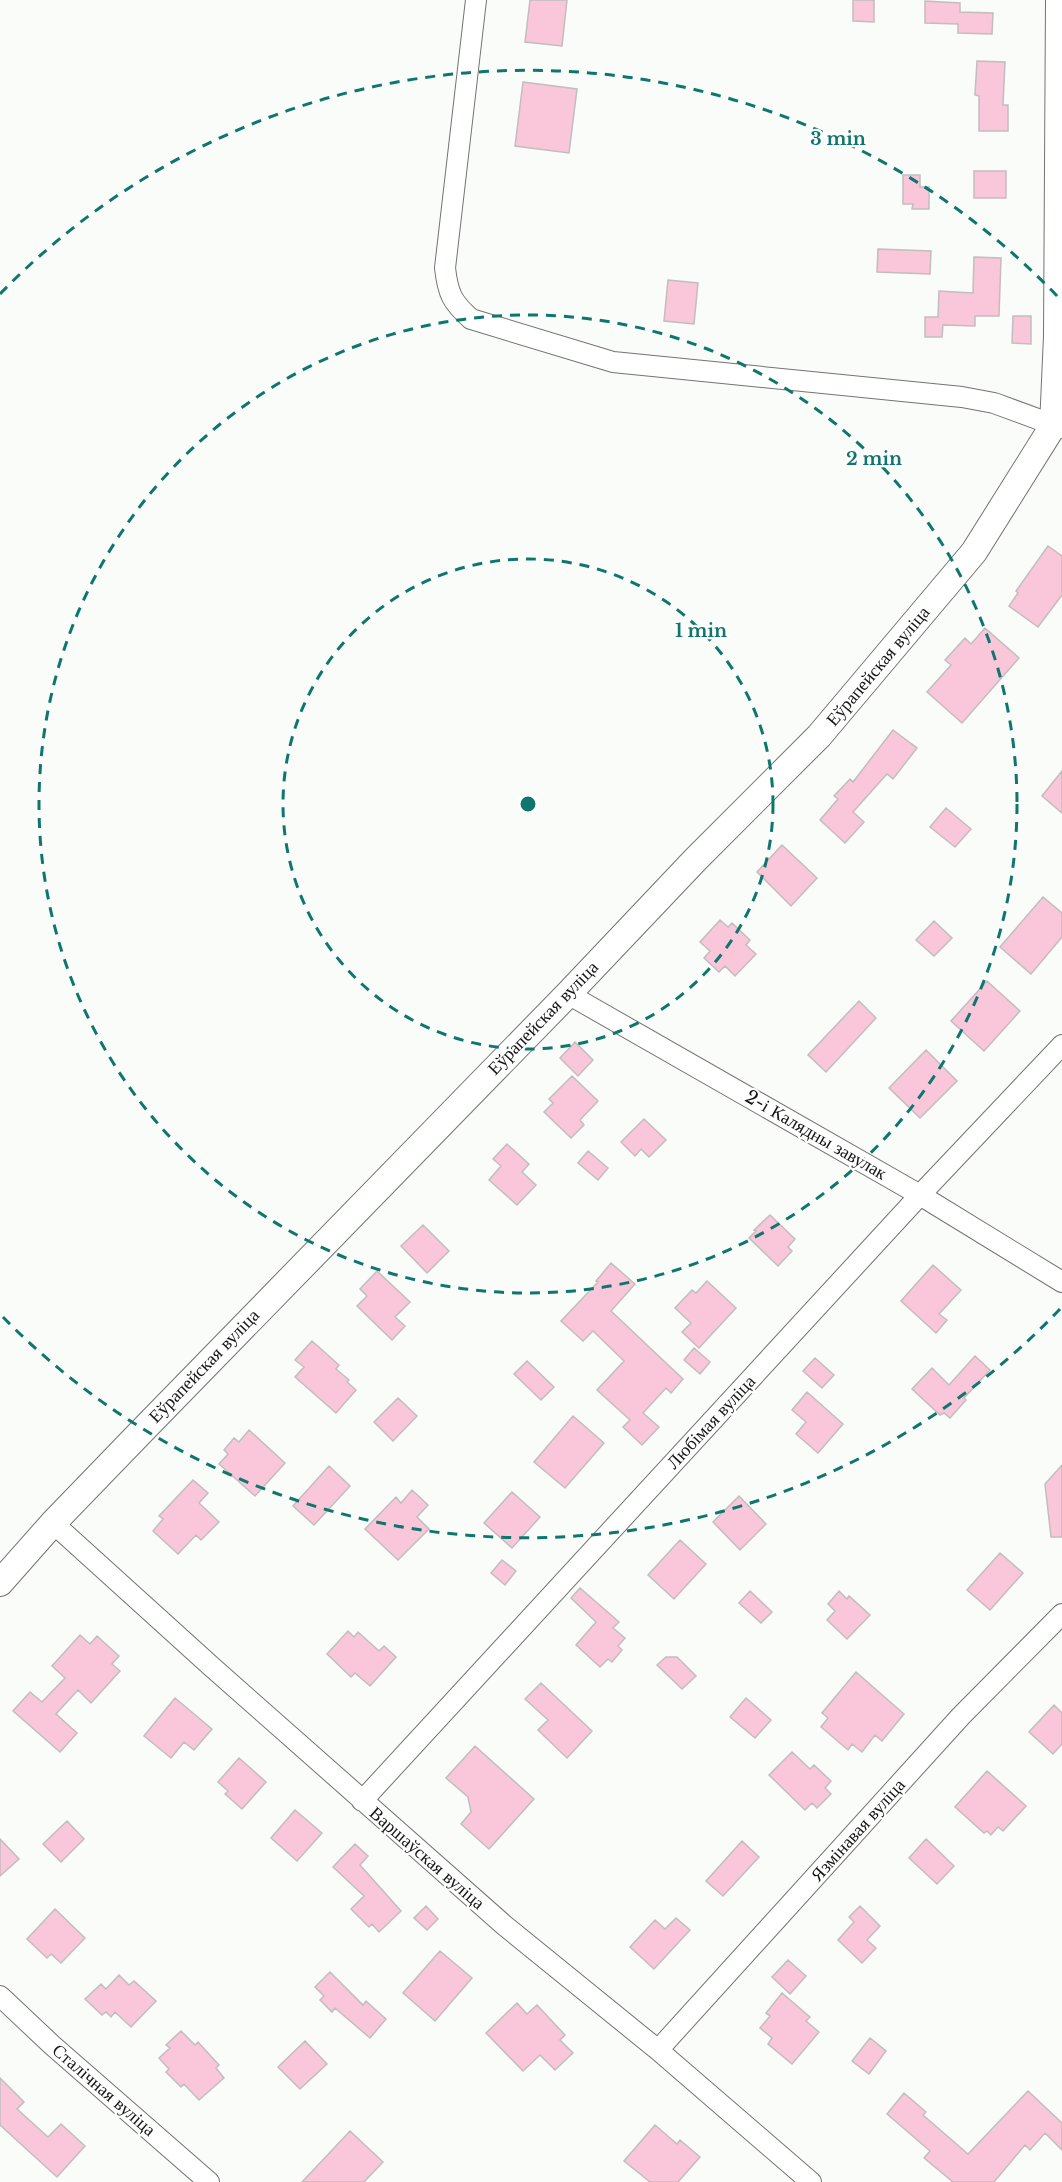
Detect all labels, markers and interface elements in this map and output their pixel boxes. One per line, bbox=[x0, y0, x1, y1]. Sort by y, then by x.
text: 3 min bbox=[810, 128, 866, 150]
text: 2 min bbox=[846, 448, 902, 470]
street label: Еўрапейская вуліца bbox=[821, 602, 935, 730]
text: 1 min bbox=[675, 620, 727, 642]
centre of rings bbox=[518, 794, 538, 814]
street label: Еўрапейская вуліца bbox=[483, 957, 603, 1079]
street label: 2-і Калядны завулак bbox=[741, 1086, 891, 1185]
street label: Еўрапейская вуліца bbox=[144, 1305, 264, 1427]
street label: Любімая вуліца bbox=[662, 1371, 760, 1473]
street label: Язмінавая вуліца bbox=[806, 1774, 910, 1886]
street label: Варшаўская вуліца bbox=[365, 1802, 489, 1914]
street label: Сталічная вуліца bbox=[48, 2039, 160, 2141]

